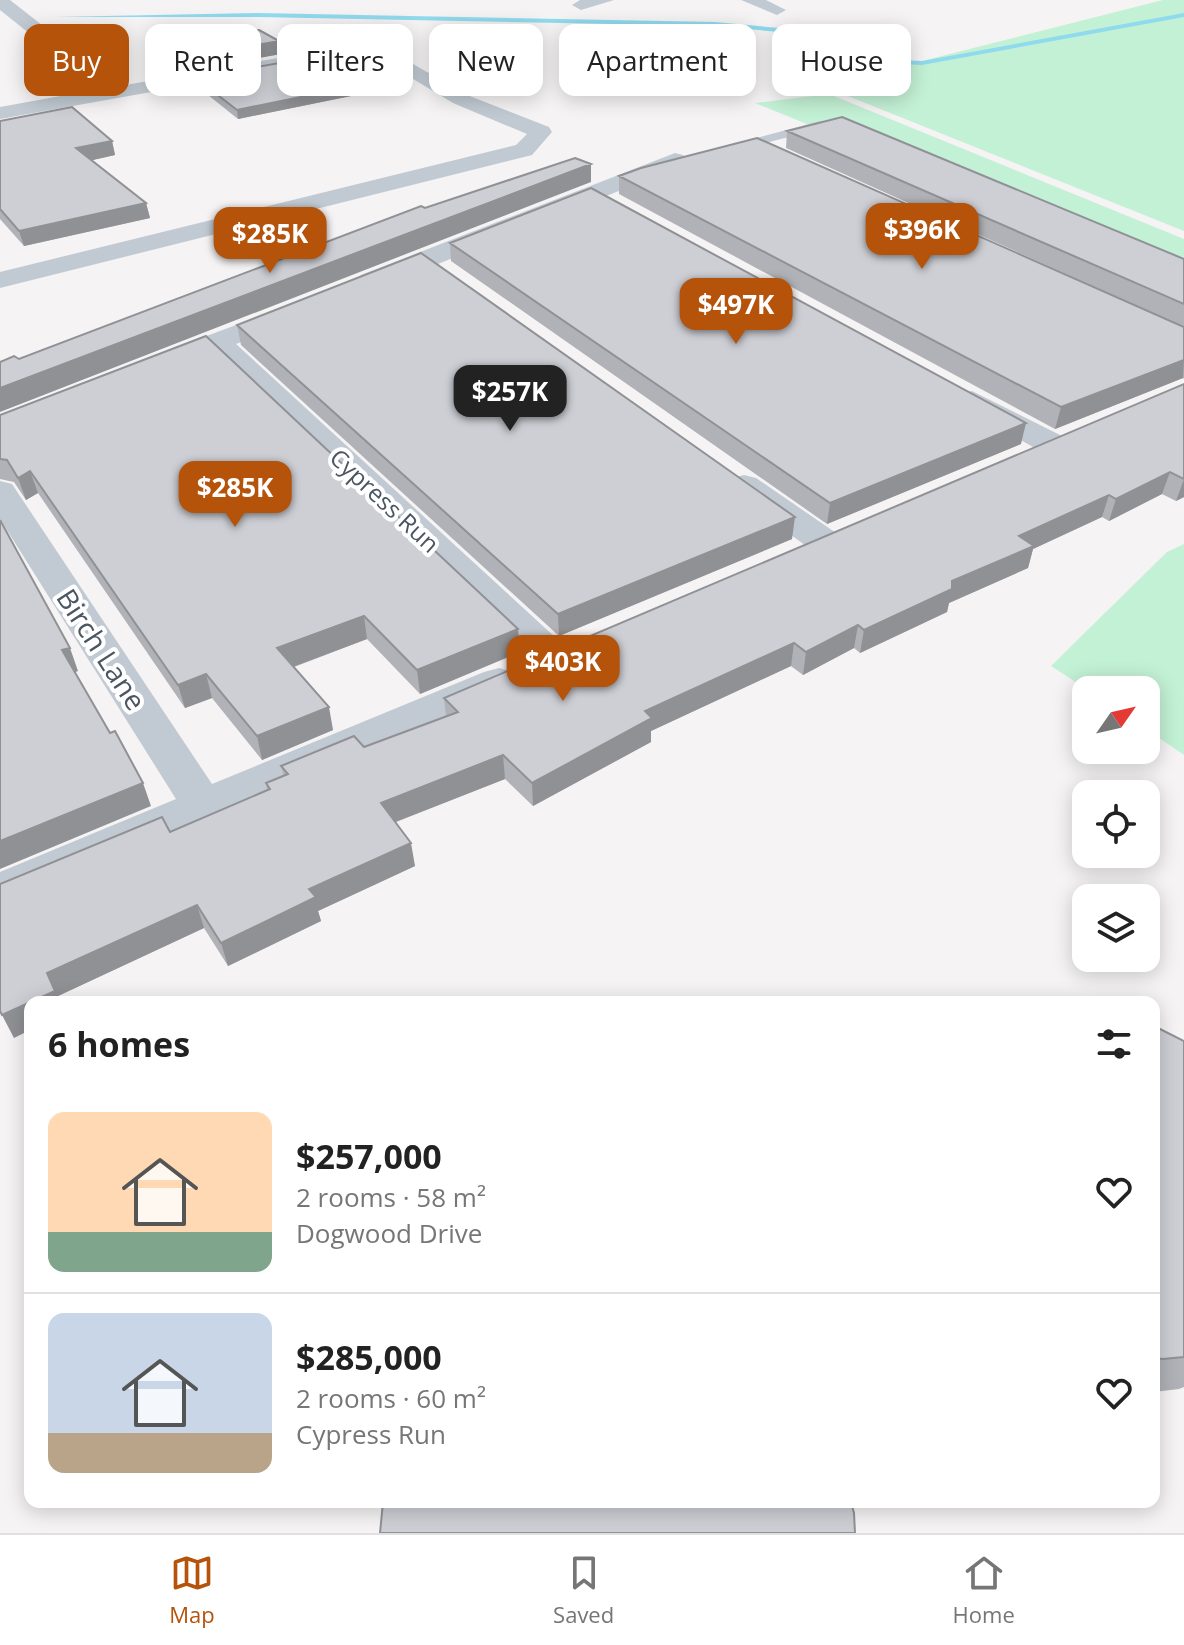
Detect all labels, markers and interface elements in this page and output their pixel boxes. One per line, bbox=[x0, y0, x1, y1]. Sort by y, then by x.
chip: Buy bbox=[24, 24, 129, 96]
chip: Rent bbox=[145, 24, 261, 96]
chip: Filters bbox=[277, 24, 413, 96]
chip: New bbox=[429, 24, 543, 96]
chip: Apartment bbox=[559, 24, 756, 96]
chip: House bbox=[772, 24, 911, 96]
pin: $396K bbox=[866, 203, 978, 271]
pin: $285K bbox=[214, 207, 326, 275]
text: $396K bbox=[884, 211, 960, 247]
text: $285K bbox=[232, 215, 308, 251]
pin: $497K bbox=[680, 278, 792, 346]
text: $497K bbox=[698, 286, 774, 322]
pin: $257K bbox=[454, 365, 566, 433]
text: $257K bbox=[472, 373, 548, 409]
street label: Cypress Run bbox=[323, 441, 447, 559]
pin: $285K bbox=[179, 461, 291, 529]
text: $285K bbox=[197, 469, 273, 505]
street label: Birch Lane bbox=[49, 581, 155, 717]
pin: $403K bbox=[507, 635, 619, 703]
text: $403K bbox=[525, 643, 601, 679]
north arrow bbox=[1072, 676, 1160, 764]
map controls bbox=[1072, 676, 1160, 972]
button: locate bbox=[1072, 780, 1160, 868]
button: layers bbox=[1072, 884, 1160, 972]
text: 6 homes bbox=[48, 1021, 190, 1067]
icon: filters bbox=[1092, 1022, 1136, 1066]
text: $257,000 bbox=[296, 1133, 442, 1179]
icon: home bbox=[112, 1144, 208, 1240]
icon: heart bbox=[1092, 1170, 1136, 1214]
text: 2 rooms · 58 m² bbox=[296, 1179, 486, 1215]
text: Dogwood Drive bbox=[296, 1215, 482, 1251]
text: $285,000 bbox=[296, 1334, 442, 1380]
icon: home bbox=[112, 1345, 208, 1441]
icon: heart bbox=[1092, 1371, 1136, 1415]
text: 2 rooms · 60 m² bbox=[296, 1380, 486, 1416]
text: Cypress Run bbox=[296, 1416, 446, 1452]
tab: Map bbox=[169, 1551, 215, 1629]
tab: Saved bbox=[553, 1551, 614, 1629]
tab: Home bbox=[953, 1551, 1015, 1629]

